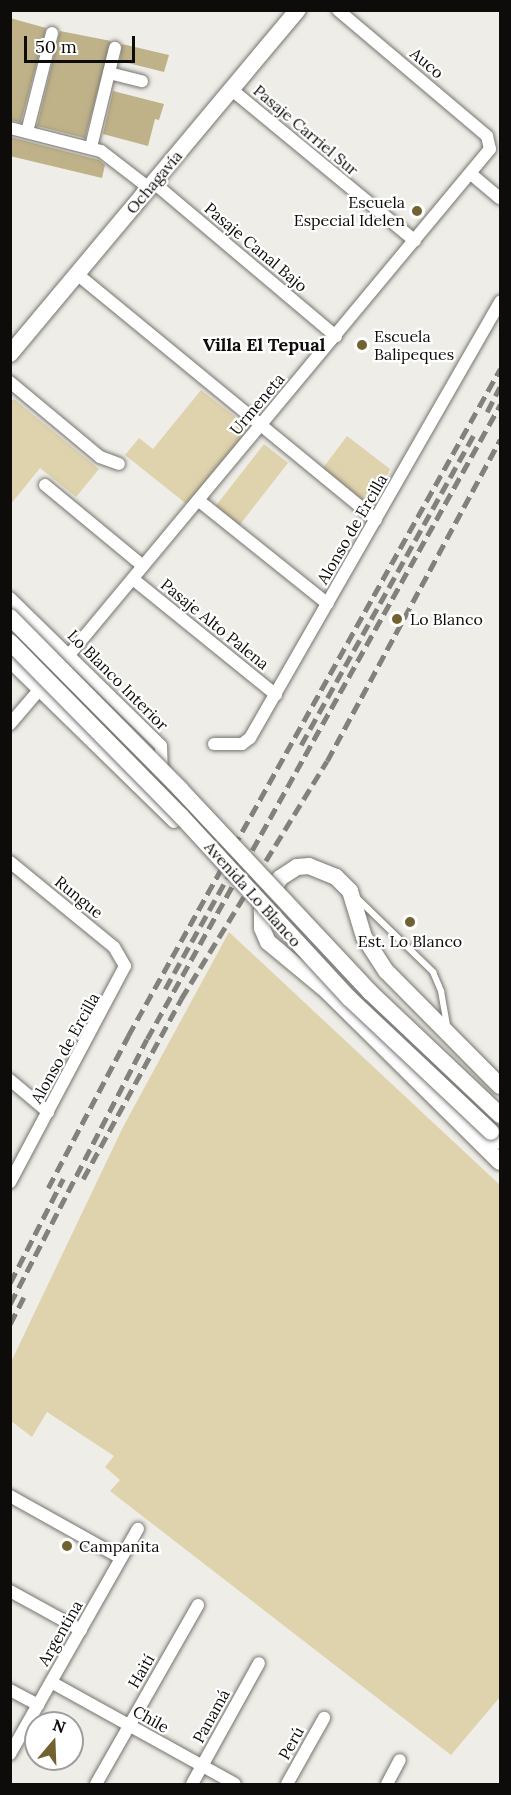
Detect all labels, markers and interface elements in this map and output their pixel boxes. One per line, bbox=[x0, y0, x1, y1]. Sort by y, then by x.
scale bar bbox=[27, 24, 138, 62]
text: 50 m bbox=[35, 35, 77, 58]
street label: Auco bbox=[407, 44, 447, 82]
street label: Pasaje Carriel Sur bbox=[250, 81, 362, 179]
street label: Ochagavía bbox=[122, 146, 186, 218]
place label: Escuela Especial Idelen bbox=[294, 192, 405, 230]
street label: Pasaje Canal Bajo bbox=[201, 198, 311, 296]
marker: Escuela Especial Idelen bbox=[410, 204, 424, 218]
place label: Escuela Balipeques bbox=[374, 326, 454, 364]
district label: Villa El Tepual bbox=[203, 334, 325, 356]
marker: Escuela Balipeques bbox=[355, 338, 369, 352]
street label: Urmeneta bbox=[226, 369, 288, 439]
street label: Alonso de Ercilla bbox=[313, 471, 391, 587]
street label: Pasaje Alto Palena bbox=[157, 575, 273, 673]
place label: Lo Blanco bbox=[410, 609, 483, 629]
marker: Lo Blanco bbox=[388, 610, 406, 628]
street label: Lo Blanco Interior bbox=[64, 626, 172, 734]
street label: Avenida Lo Blanco bbox=[201, 837, 305, 951]
street label: Rungue bbox=[51, 872, 107, 922]
marker: Est. Lo Blanco bbox=[403, 915, 417, 929]
place label: Est. Lo Blanco bbox=[358, 931, 462, 951]
street label: Alonso de Ercilla bbox=[27, 989, 103, 1107]
place label: Campanita bbox=[79, 1536, 159, 1556]
marker: Campanita bbox=[60, 1539, 74, 1553]
street label: Argentina bbox=[34, 1597, 86, 1669]
street label: Haití bbox=[124, 1651, 158, 1691]
street label: Panamá bbox=[188, 1686, 234, 1746]
street label: Chile bbox=[130, 1701, 172, 1737]
north arrow bbox=[24, 1711, 84, 1771]
text: N bbox=[50, 1714, 68, 1737]
street label: Perú bbox=[274, 1723, 308, 1763]

